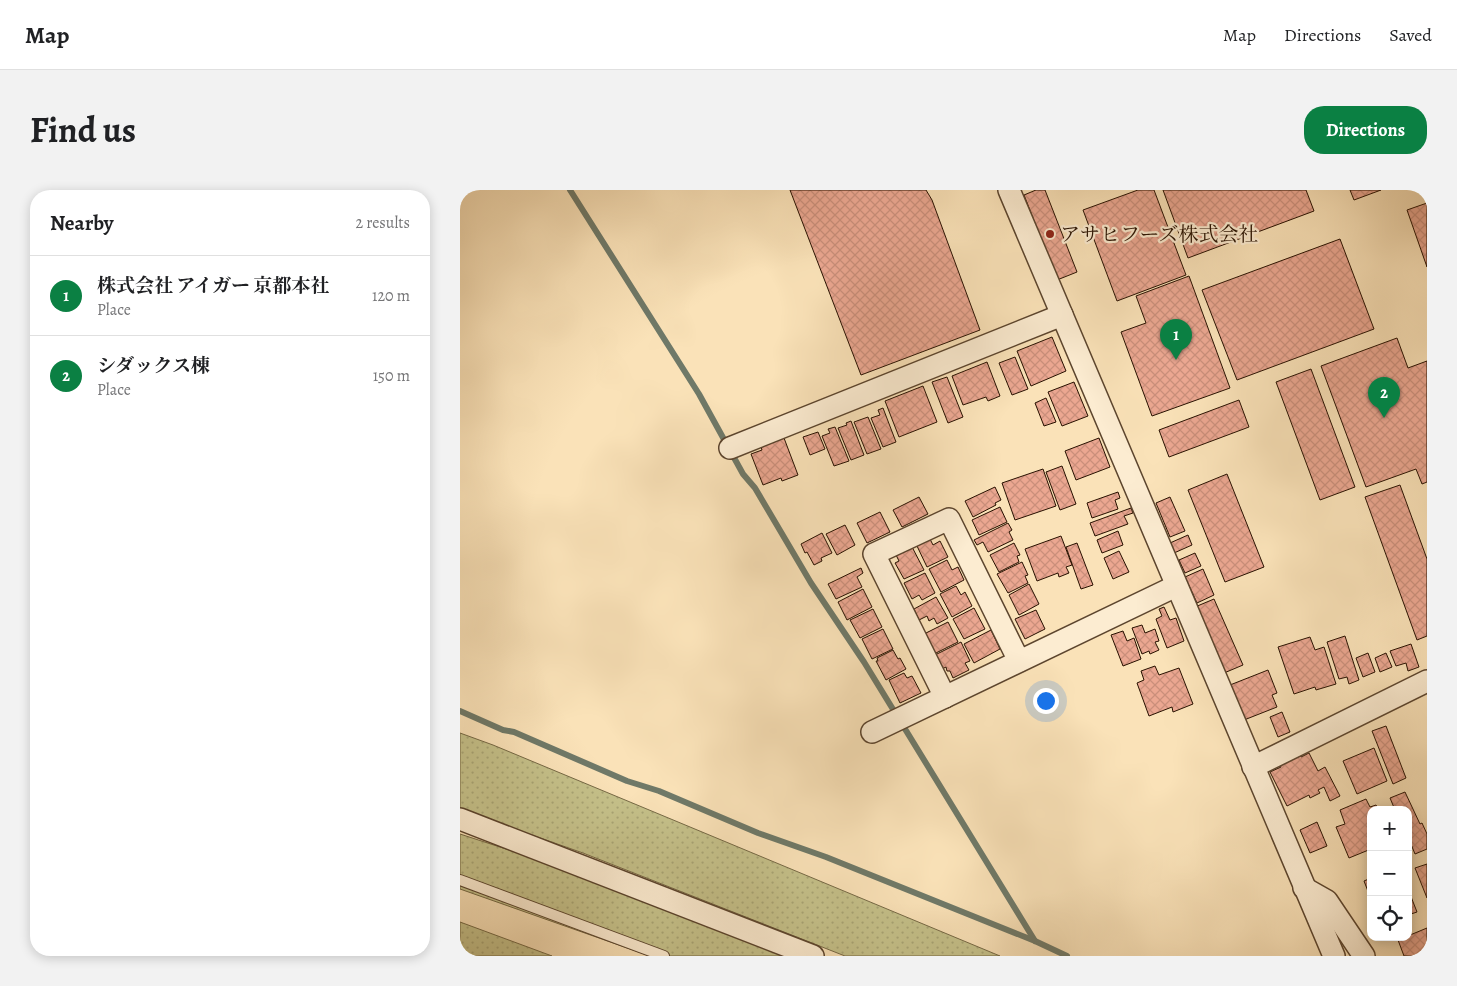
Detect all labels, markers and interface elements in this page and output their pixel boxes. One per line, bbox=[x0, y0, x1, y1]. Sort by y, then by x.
text: Map bbox=[25, 19, 69, 51]
text: Map bbox=[1223, 23, 1256, 47]
text: Directions bbox=[1284, 23, 1361, 47]
text: Saved bbox=[1389, 23, 1432, 47]
text: Find us bbox=[30, 106, 136, 154]
button: Directions bbox=[1304, 106, 1427, 154]
text: Nearby bbox=[50, 209, 113, 237]
text: 2 results bbox=[355, 212, 410, 234]
place label: アサヒフーズ株式会社 bbox=[1060, 221, 1258, 248]
marker: アサヒフーズ株式会社 bbox=[1044, 228, 1056, 240]
text: 株式会社 アイガー 京都本社 bbox=[97, 273, 329, 299]
text: 1 bbox=[63, 285, 69, 307]
text: 120 m bbox=[372, 285, 410, 307]
text: Place bbox=[97, 299, 131, 321]
pin: 1 bbox=[1160, 319, 1192, 360]
text: シダックス棟 bbox=[97, 353, 210, 379]
text: 2 bbox=[62, 365, 70, 387]
text: 150 m bbox=[373, 365, 410, 387]
pin: 2 bbox=[1368, 377, 1400, 418]
text: Place bbox=[97, 379, 131, 401]
your location bbox=[1033, 688, 1059, 714]
map controls bbox=[1367, 806, 1412, 941]
button: + bbox=[1367, 806, 1412, 851]
button: − bbox=[1367, 851, 1412, 896]
button: locate bbox=[1367, 896, 1412, 941]

